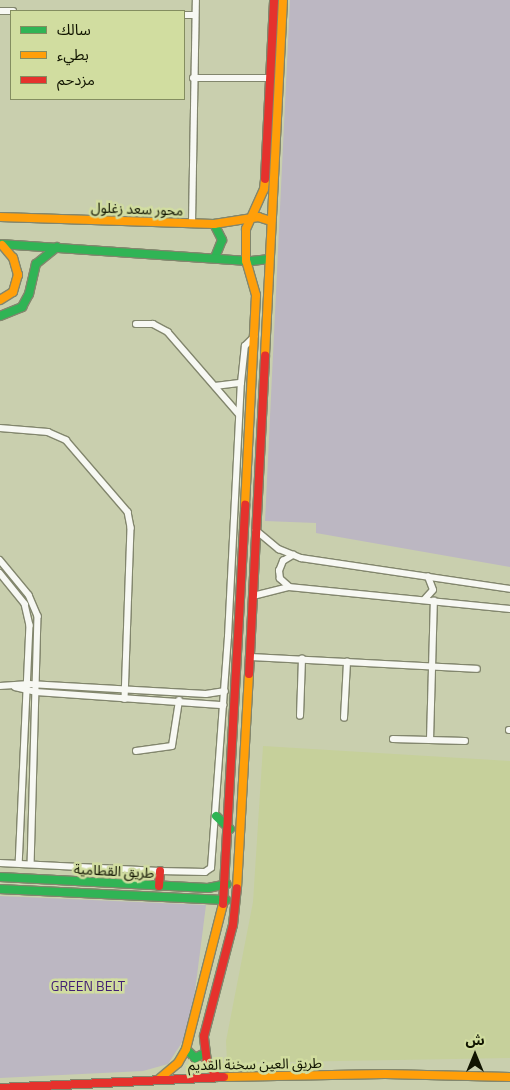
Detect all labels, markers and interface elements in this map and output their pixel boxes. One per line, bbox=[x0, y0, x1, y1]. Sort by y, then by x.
legend bbox=[10, 10, 185, 100]
text: سالك bbox=[57, 18, 91, 41]
text: بطيء bbox=[57, 43, 89, 66]
text: مزدحم bbox=[57, 68, 95, 91]
street label: محور سعد زغلول bbox=[91, 199, 183, 219]
street label: طريق القطامية bbox=[73, 861, 155, 881]
park label: GREEN BELT bbox=[51, 978, 125, 994]
text: ش bbox=[465, 1029, 485, 1050]
north arrow bbox=[450, 1030, 500, 1080]
street label: طريق العين سخنة القديم bbox=[188, 1054, 322, 1074]

